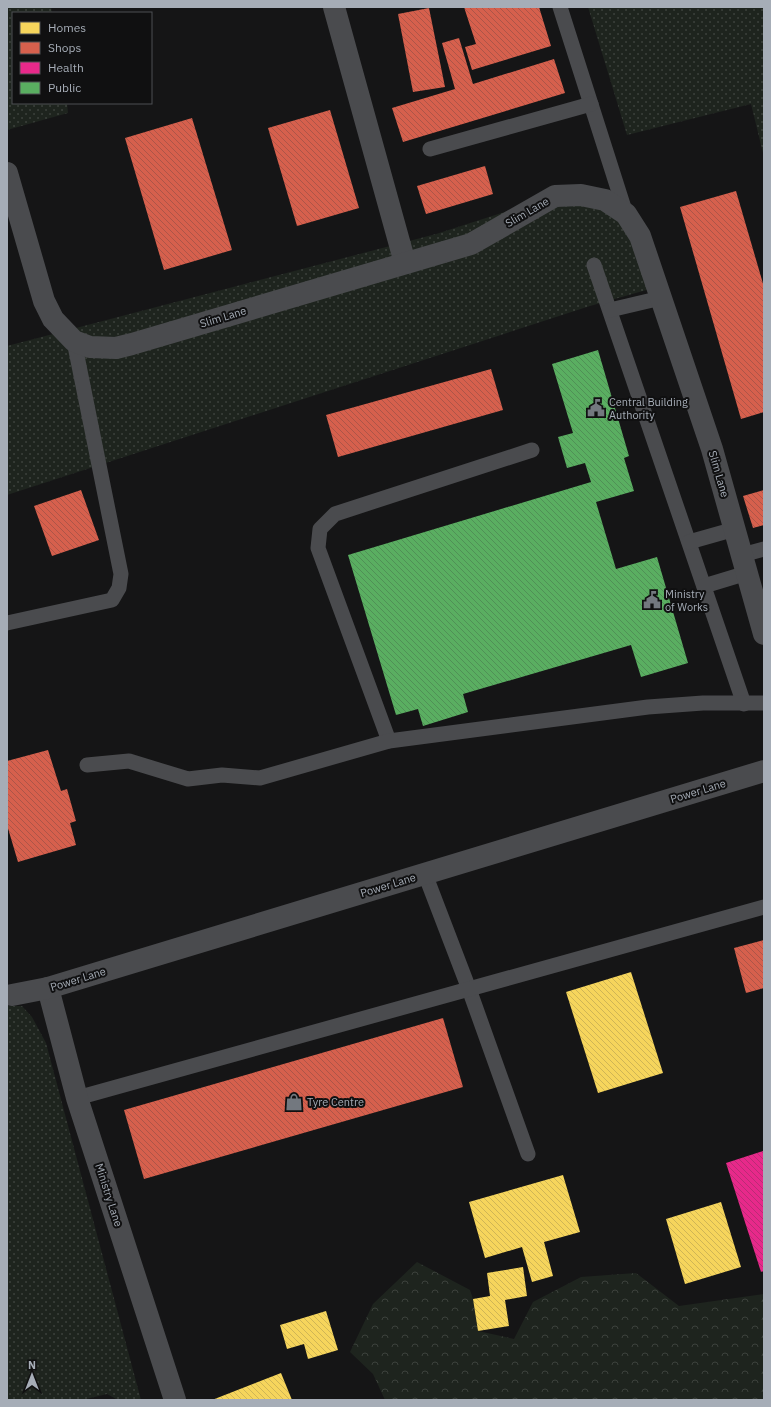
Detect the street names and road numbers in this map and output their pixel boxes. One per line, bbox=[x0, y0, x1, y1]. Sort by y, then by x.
street label: Slim Lane bbox=[503, 194, 551, 230]
street label: Slim Lane bbox=[198, 303, 248, 331]
street label: Slim Lane bbox=[706, 449, 732, 499]
street label: Power Lane bbox=[669, 776, 727, 806]
street label: Power Lane bbox=[359, 870, 417, 900]
street label: Power Lane bbox=[49, 964, 107, 994]
street label: Ministry Lane bbox=[92, 1162, 126, 1228]

